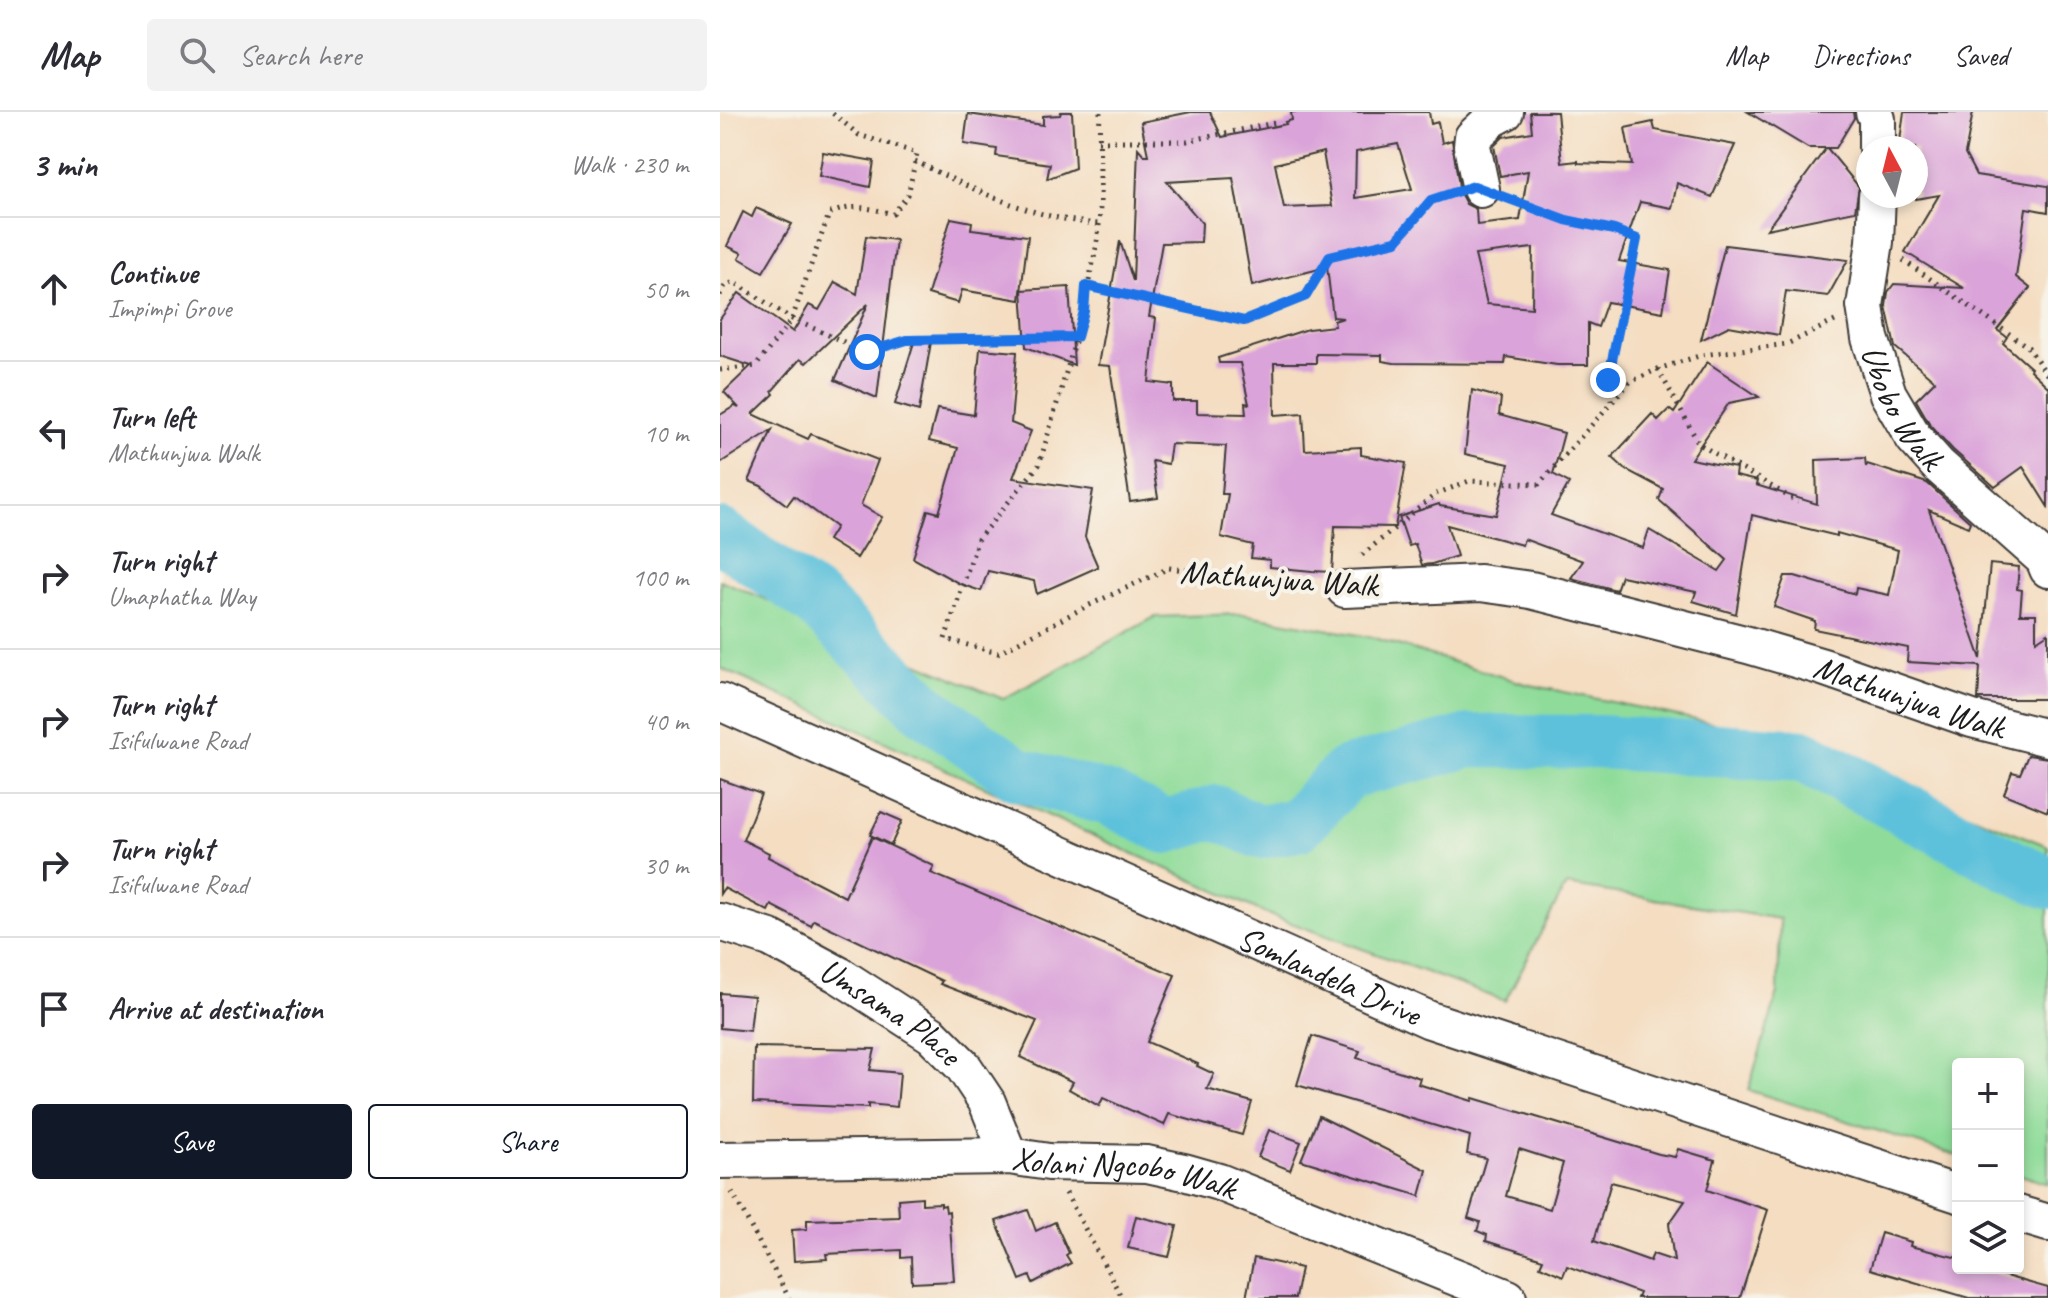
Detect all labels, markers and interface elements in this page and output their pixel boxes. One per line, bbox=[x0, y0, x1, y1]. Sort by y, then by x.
search box bbox=[147, 19, 707, 91]
text: Map bbox=[40, 32, 99, 79]
icon: search bbox=[175, 33, 219, 77]
text: Search here bbox=[239, 36, 361, 74]
text: Map bbox=[1725, 38, 1768, 73]
text: Directions bbox=[1812, 38, 1910, 73]
text: Saved bbox=[1954, 38, 2008, 73]
north arrow bbox=[1856, 136, 1928, 208]
text: 3 min bbox=[32, 143, 97, 186]
text: Walk · 230 m bbox=[571, 148, 688, 181]
text: Continue bbox=[108, 254, 198, 292]
icon: ahead bbox=[32, 267, 76, 311]
text: 50 m bbox=[644, 273, 688, 306]
text: Impimpi Grove bbox=[108, 292, 231, 325]
route start bbox=[849, 334, 885, 370]
street label: Ubobo Walk bbox=[1852, 340, 1955, 480]
route end bbox=[1590, 362, 1626, 398]
text: Turn left bbox=[108, 398, 195, 436]
icon: left bbox=[32, 411, 76, 455]
text: 10 m bbox=[644, 417, 688, 450]
text: Mathunjwa Walk bbox=[108, 436, 259, 469]
text: Turn right bbox=[108, 542, 213, 580]
street label: Mathunjwa Walk bbox=[1179, 550, 1382, 607]
icon: right bbox=[32, 555, 76, 599]
text: 100 m bbox=[632, 561, 688, 594]
text: Umaphatha Way bbox=[108, 580, 256, 613]
street label: Mathunjwa Walk bbox=[1809, 644, 2011, 748]
text: Turn right bbox=[108, 686, 213, 724]
icon: right bbox=[32, 699, 76, 743]
text: 40 m bbox=[644, 705, 688, 738]
text: Isifulwane Road bbox=[108, 724, 248, 757]
text: Turn right bbox=[108, 830, 213, 868]
icon: right bbox=[32, 843, 76, 887]
text: 30 m bbox=[644, 849, 688, 882]
text: Isifulwane Road bbox=[108, 868, 248, 901]
street label: Somlandela Drive bbox=[1231, 915, 1430, 1035]
street label: Umsama Place bbox=[813, 947, 973, 1076]
icon: arrive bbox=[32, 987, 76, 1031]
text: Arrive at destination bbox=[108, 990, 323, 1028]
map controls bbox=[1952, 1058, 2024, 1274]
button: + bbox=[1952, 1058, 2024, 1130]
button: Save bbox=[32, 1104, 352, 1179]
button: Share bbox=[368, 1104, 688, 1179]
button: − bbox=[1952, 1130, 2024, 1202]
street label: Xolani Ngcobo Walk bbox=[1009, 1135, 1246, 1210]
button: layers bbox=[1952, 1202, 2024, 1274]

